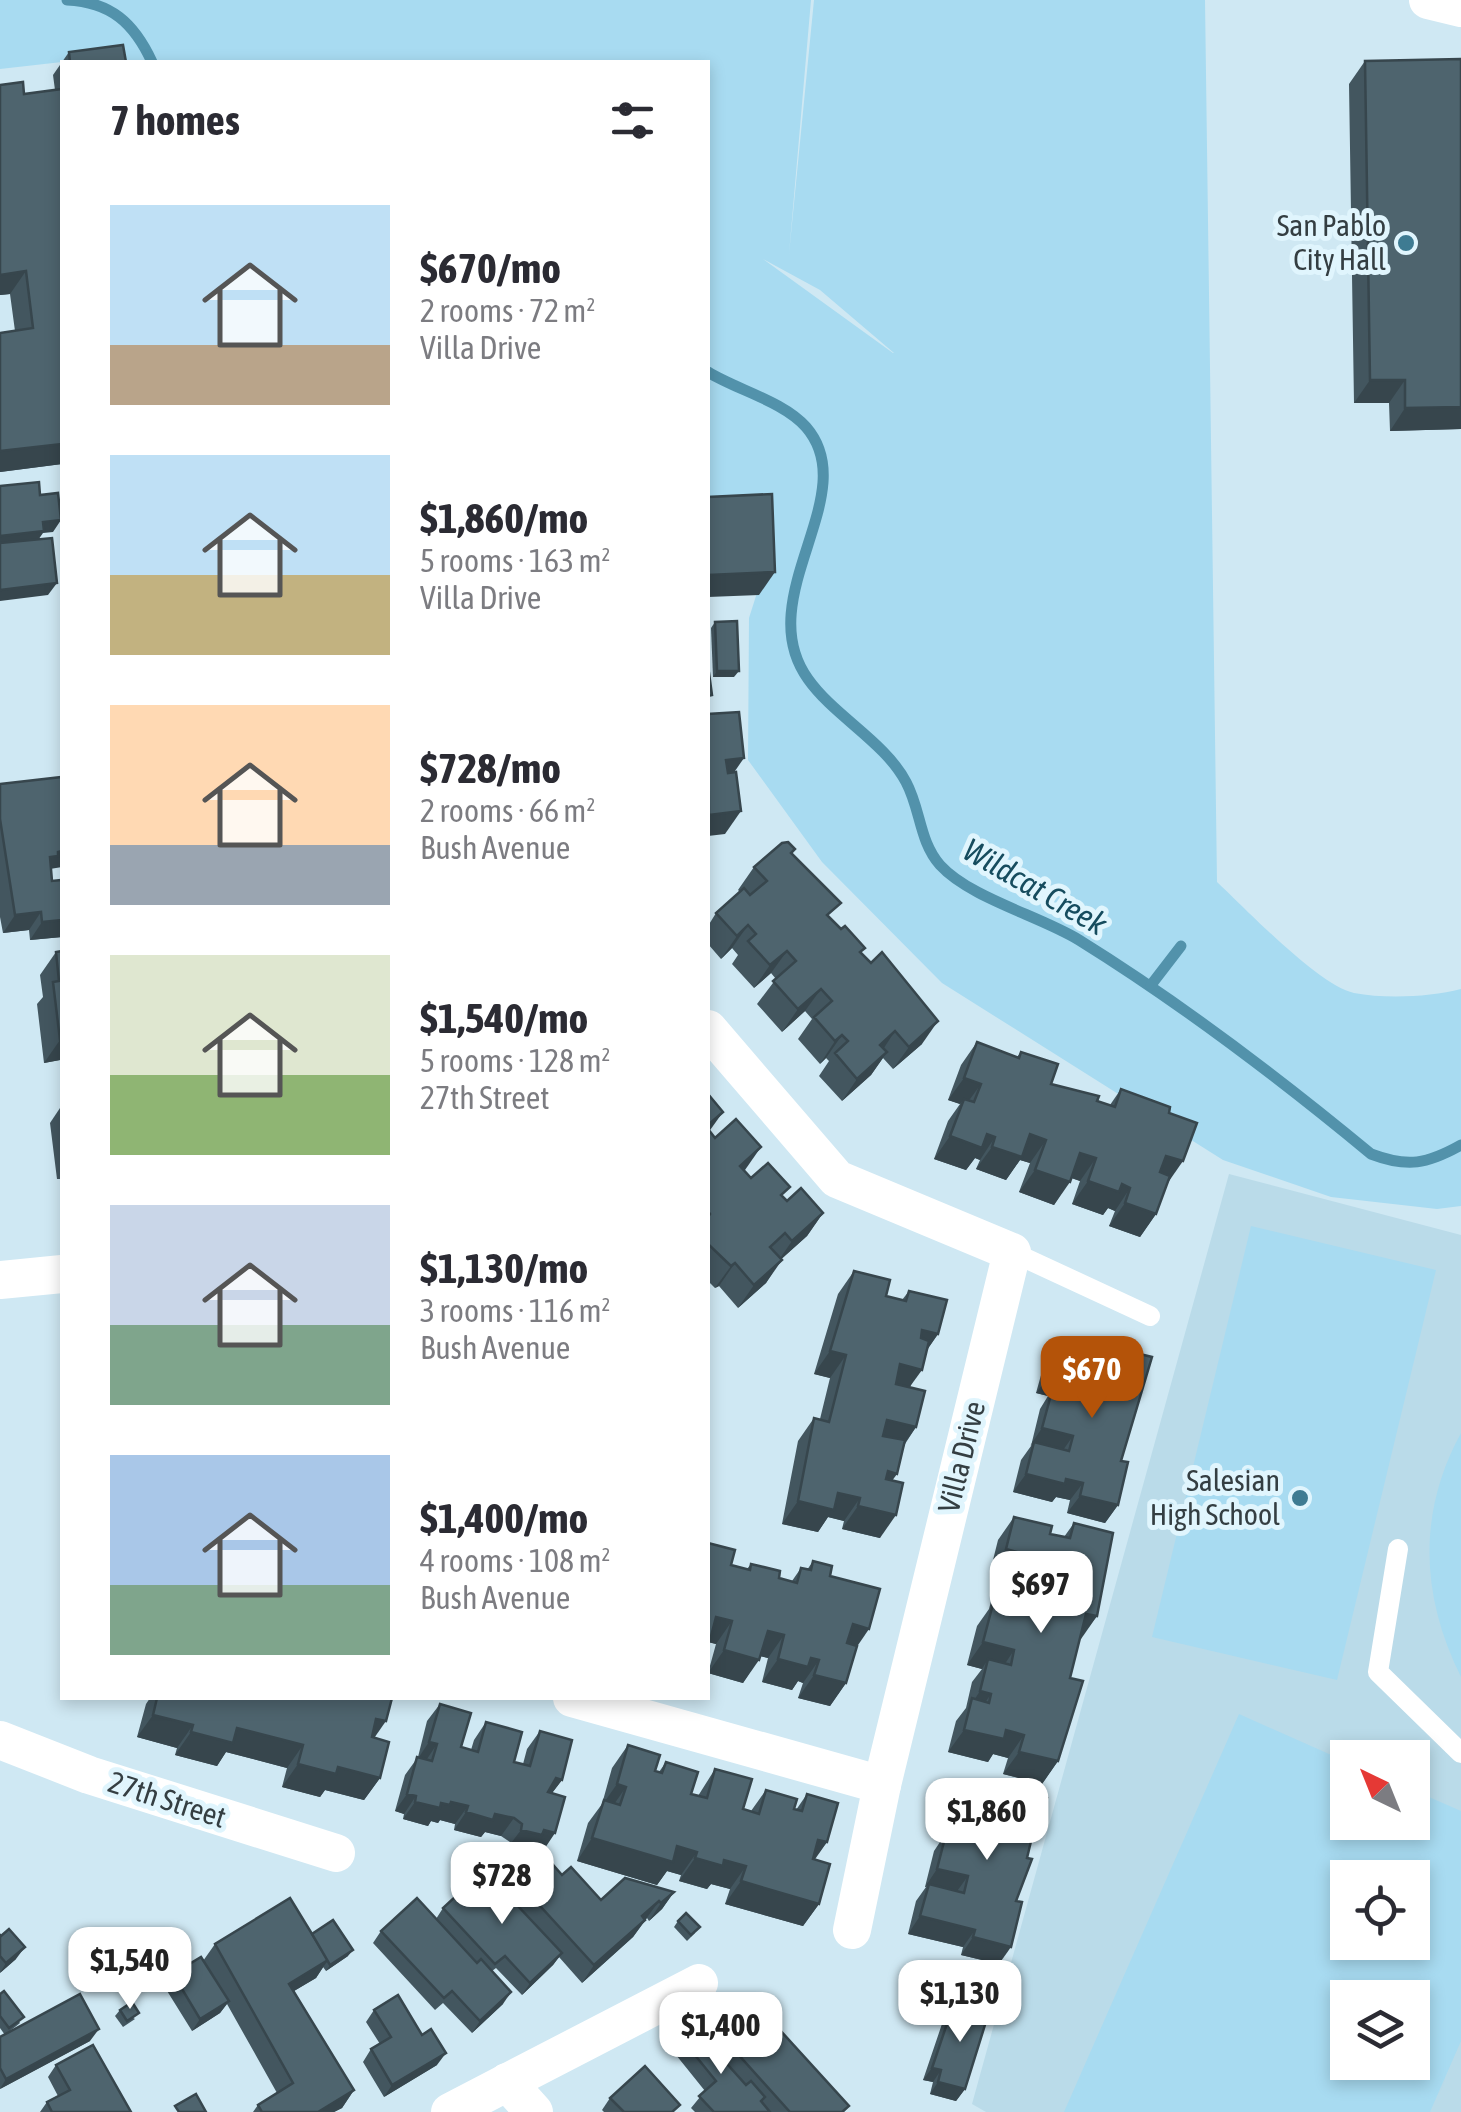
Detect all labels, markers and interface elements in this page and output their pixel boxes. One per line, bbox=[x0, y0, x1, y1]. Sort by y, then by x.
icon: filters bbox=[605, 93, 660, 148]
text: 7 homes bbox=[110, 96, 240, 144]
place label: San Pablo City Hall bbox=[1277, 208, 1386, 276]
marker: San Pablo City Hall bbox=[1395, 232, 1417, 254]
text: $670/mo bbox=[420, 244, 561, 292]
icon: home bbox=[190, 245, 310, 365]
text: 2 rooms · 72 m² bbox=[420, 292, 595, 329]
text: Villa Drive bbox=[420, 329, 541, 366]
text: $1,860/mo bbox=[420, 494, 588, 542]
icon: home bbox=[190, 495, 310, 615]
text: 5 rooms · 163 m² bbox=[420, 542, 610, 579]
text: Villa Drive bbox=[420, 579, 541, 616]
text: $728/mo bbox=[420, 744, 561, 792]
icon: home bbox=[190, 745, 310, 865]
text: 2 rooms · 66 m² bbox=[420, 792, 595, 829]
text: Bush Avenue bbox=[420, 829, 570, 866]
water label: Wildcat Creek bbox=[957, 831, 1114, 943]
text: $1,540/mo bbox=[420, 994, 588, 1042]
icon: home bbox=[190, 995, 310, 1115]
text: 5 rooms · 128 m² bbox=[420, 1042, 610, 1079]
text: 27th Street bbox=[420, 1079, 549, 1116]
text: $1,130/mo bbox=[420, 1244, 588, 1292]
icon: home bbox=[190, 1245, 310, 1365]
text: 3 rooms · 116 m² bbox=[420, 1292, 610, 1329]
text: Bush Avenue bbox=[420, 1329, 570, 1366]
pin: $670 bbox=[1033, 1336, 1151, 1421]
text: $670 bbox=[1063, 1350, 1121, 1387]
street label: Villa Drive bbox=[931, 1397, 991, 1516]
place label: Salesian High School bbox=[1150, 1463, 1280, 1531]
marker: Salesian High School bbox=[1289, 1487, 1311, 1509]
text: $1,400/mo bbox=[420, 1494, 588, 1542]
icon: home bbox=[190, 1495, 310, 1615]
text: 4 rooms · 108 m² bbox=[420, 1542, 610, 1579]
pin: $697 bbox=[982, 1551, 1100, 1636]
text: $697 bbox=[1012, 1565, 1070, 1602]
text: Bush Avenue bbox=[420, 1579, 570, 1616]
north arrow bbox=[1330, 1740, 1430, 1840]
map controls bbox=[1330, 1740, 1430, 2080]
street label: 27th Street bbox=[104, 1764, 230, 1834]
pin: $1,860 bbox=[906, 1778, 1068, 1863]
text: $1,860 bbox=[947, 1792, 1027, 1829]
pin: $728 bbox=[443, 1842, 561, 1927]
text: $728 bbox=[473, 1856, 531, 1893]
button: locate bbox=[1330, 1860, 1430, 1960]
pin: $1,540 bbox=[49, 1927, 211, 2012]
text: $1,540 bbox=[90, 1941, 170, 1978]
pin: $1,130 bbox=[879, 1960, 1041, 2045]
text: $1,130 bbox=[920, 1974, 1000, 2011]
button: layers bbox=[1330, 1980, 1430, 2080]
pin: $1,400 bbox=[640, 1992, 802, 2077]
text: $1,400 bbox=[681, 2006, 761, 2043]

